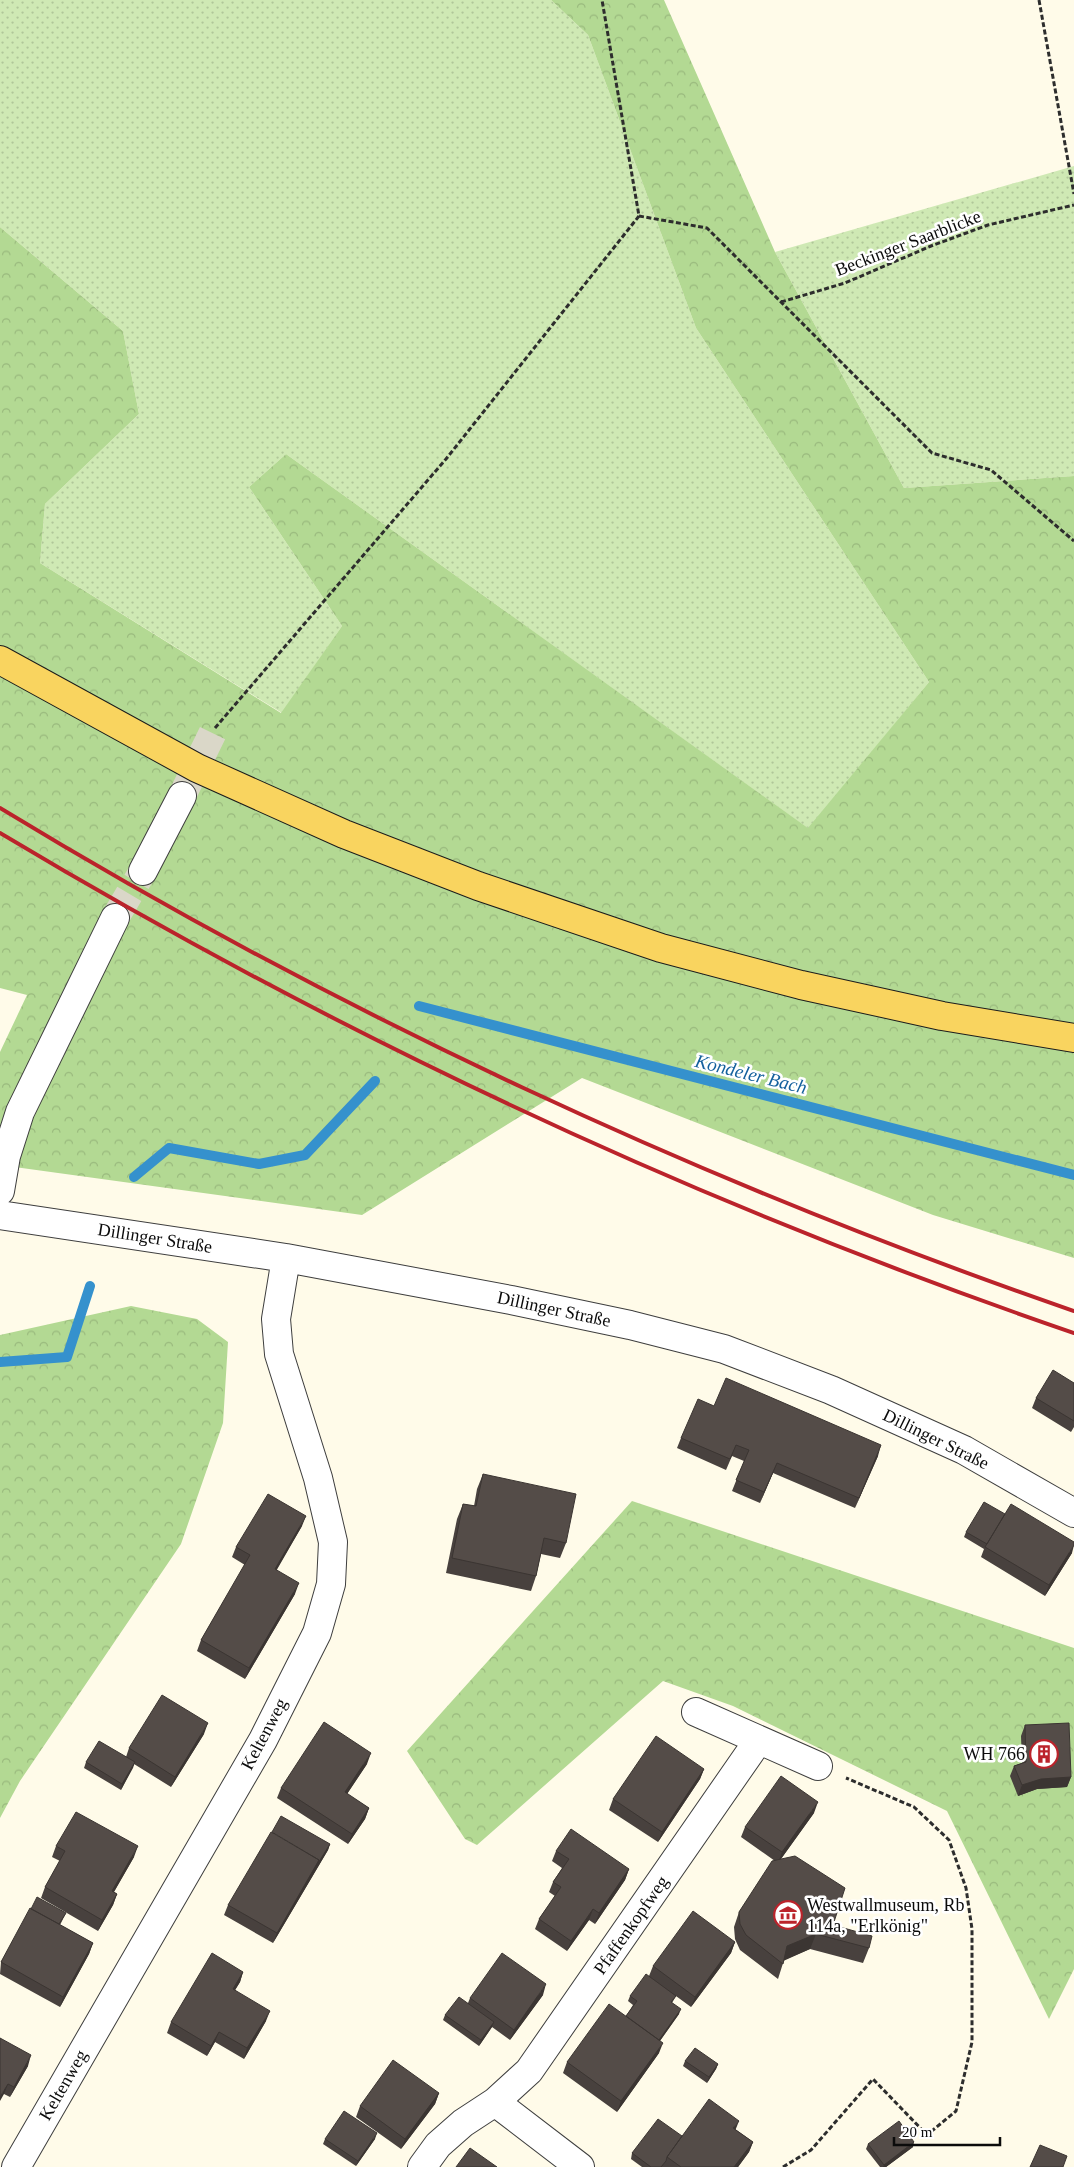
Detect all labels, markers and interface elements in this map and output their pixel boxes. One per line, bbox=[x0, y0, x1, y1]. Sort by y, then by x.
street label: Beckinger Saarblicke bbox=[832, 206, 984, 280]
water label: Kondeler Bach bbox=[692, 1050, 809, 1098]
street label: Dillinger Straße bbox=[96, 1219, 214, 1257]
street label: Dillinger Straße bbox=[495, 1287, 613, 1331]
street label: Dillinger Straße bbox=[880, 1405, 992, 1473]
street label: Keltenweg bbox=[237, 1695, 291, 1773]
building icon: WH 766 bbox=[1029, 1739, 1059, 1769]
place label: WH 766 bbox=[964, 1744, 1025, 1764]
street label: Pfaffenkopfweg bbox=[590, 1872, 672, 1978]
place label: Westwallmuseum, Rb 114a, "Erlkönig" bbox=[807, 1895, 965, 1936]
museum icon: Westwallmuseum, Rb 114a, "Erlkönig" bbox=[773, 1900, 803, 1930]
street label: Keltenweg bbox=[35, 2046, 91, 2124]
scale bar bbox=[894, 2114, 1000, 2146]
text: 20 m bbox=[902, 2124, 933, 2140]

